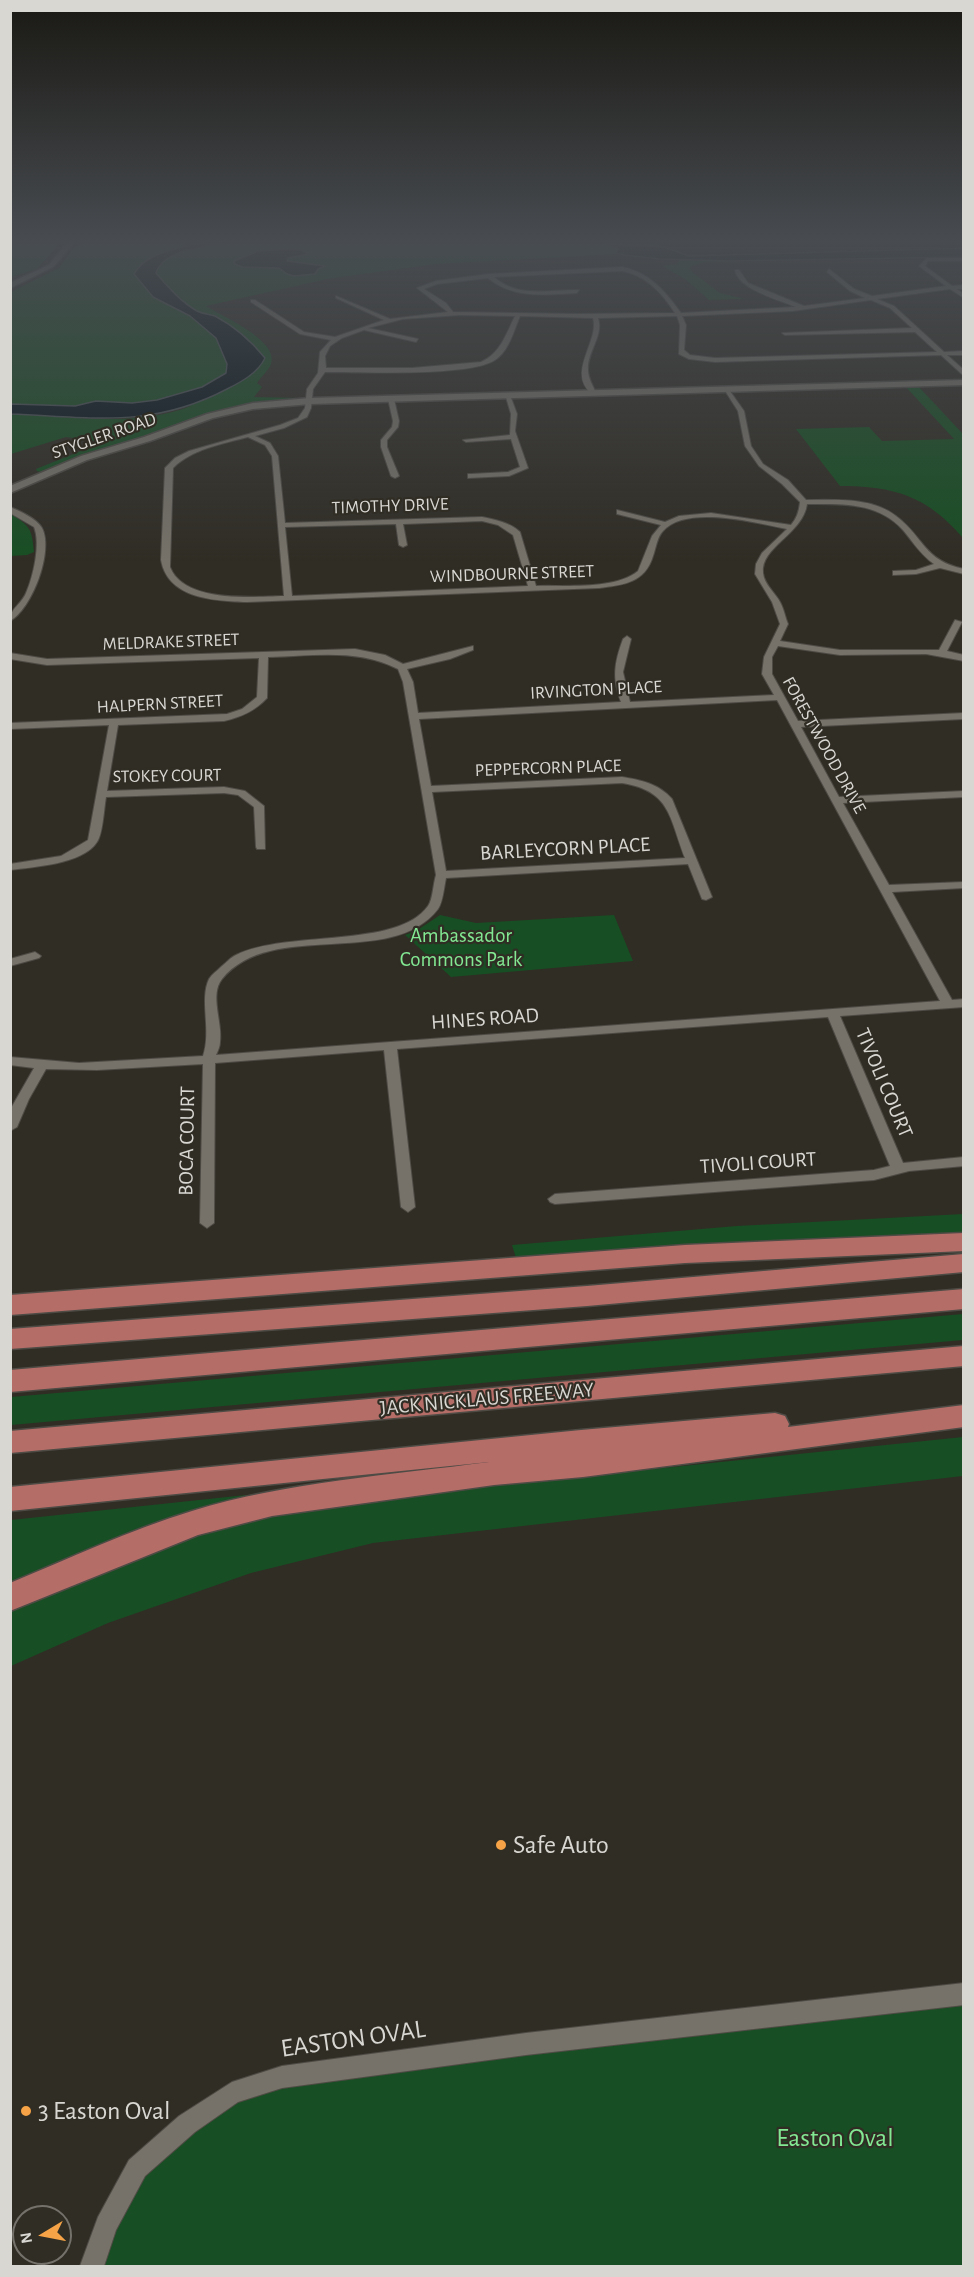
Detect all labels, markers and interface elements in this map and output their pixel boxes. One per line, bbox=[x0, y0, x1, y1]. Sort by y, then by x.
street label: STYGLER ROAD bbox=[49, 408, 159, 464]
street label: TIMOTHY DRIVE bbox=[331, 493, 449, 519]
street label: WINDBOURNE STREET bbox=[430, 560, 594, 588]
street label: MELDRAKE STREET bbox=[102, 629, 240, 655]
street label: FORESTWOOD DRIVE bbox=[777, 673, 871, 817]
street label: IRVINGTON PLACE bbox=[530, 676, 662, 704]
street label: HALPERN STREET bbox=[96, 690, 224, 718]
street label: PEPPERCORN PLACE bbox=[475, 755, 621, 781]
street label: STOKEY COURT bbox=[112, 764, 222, 788]
street label: BARLEYCORN PLACE bbox=[479, 832, 651, 866]
park label: Ambassador Commons Park bbox=[400, 923, 522, 973]
street label: HINES ROAD bbox=[430, 1003, 540, 1035]
street label: TIVOLI COURT bbox=[850, 1024, 918, 1142]
street label: BOCA COURT bbox=[173, 1086, 201, 1196]
street label: TIVOLI COURT bbox=[699, 1146, 817, 1180]
street label: JACK NICKLAUS FREEWAY bbox=[379, 1377, 595, 1421]
place label: Safe Auto bbox=[513, 1829, 609, 1861]
marker: Safe Auto bbox=[494, 1838, 508, 1852]
street label: EASTON OVAL bbox=[279, 2013, 427, 2065]
place label: 3 Easton Oval bbox=[38, 2095, 170, 2127]
marker: 3 Easton Oval bbox=[19, 2104, 33, 2118]
park label: Easton Oval bbox=[776, 2122, 894, 2154]
north arrow bbox=[12, 2205, 72, 2265]
text: N bbox=[17, 2231, 35, 2245]

